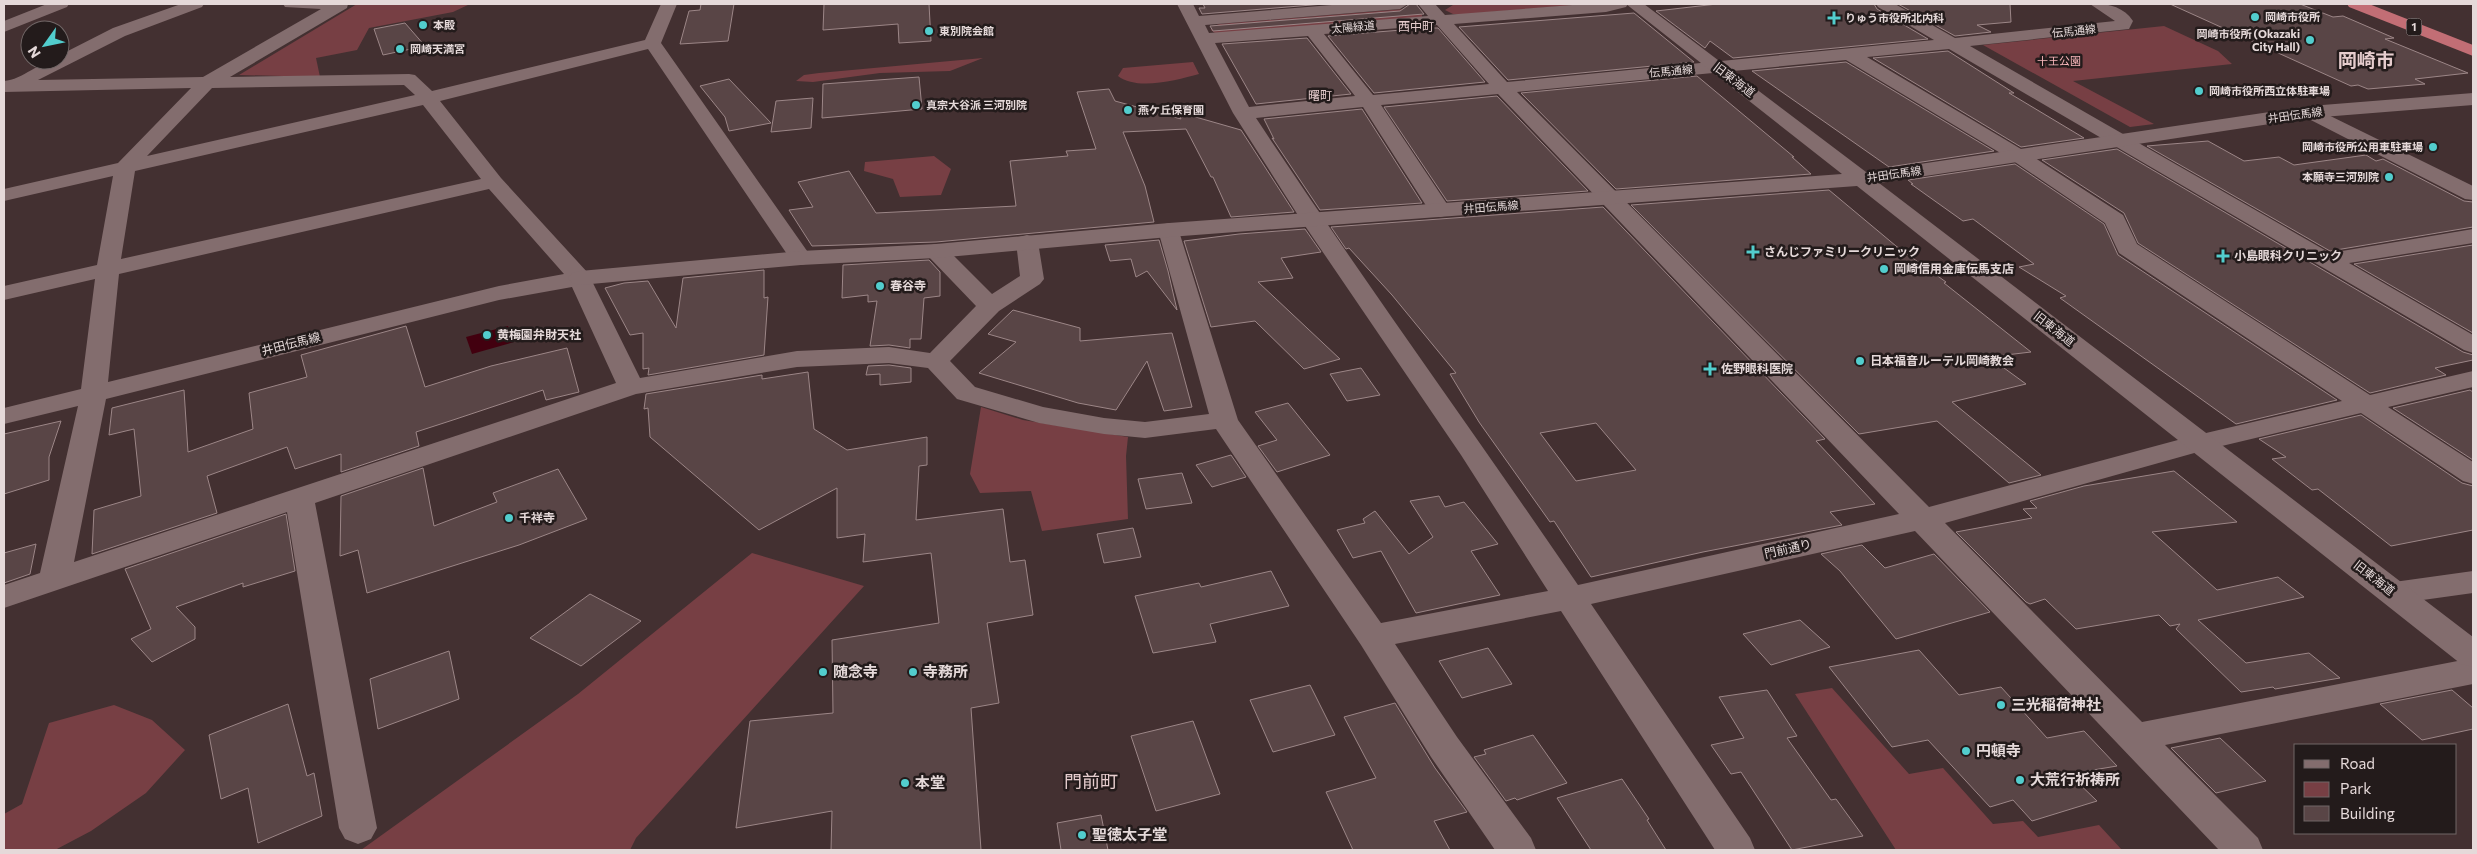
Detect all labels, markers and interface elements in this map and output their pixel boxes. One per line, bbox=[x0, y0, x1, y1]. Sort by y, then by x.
place label: 岡崎市役所 bbox=[2265, 10, 2320, 23]
marker: りゅう市役所北内科 bbox=[1827, 11, 1841, 25]
place label: りゅう市役所北内科 bbox=[1845, 11, 1944, 24]
marker: 岡崎市役所 bbox=[2249, 11, 2261, 23]
place label: 本殿 bbox=[433, 18, 455, 31]
street label: 太陽緑道 bbox=[1330, 18, 1375, 35]
road number: 1 bbox=[2406, 18, 2422, 36]
marker: 本殿 bbox=[417, 19, 429, 31]
district label: 西中町 bbox=[1398, 19, 1434, 33]
north arrow bbox=[20, 20, 70, 70]
street label: 伝馬通線 bbox=[2051, 22, 2097, 39]
place label: 東別院会館 bbox=[939, 24, 994, 37]
marker: 東別院会館 bbox=[923, 25, 935, 37]
place label: 岡崎市役所 (Okazaki City Hall) bbox=[2196, 27, 2300, 53]
marker: 岡崎市役所 (Okazaki City Hall) bbox=[2304, 34, 2316, 46]
place label: 岡崎天満宮 bbox=[410, 42, 465, 55]
text: N bbox=[24, 43, 44, 61]
marker: 岡崎天満宮 bbox=[394, 43, 406, 55]
district label: 岡崎市 bbox=[2337, 48, 2395, 71]
park label: 十王公園 bbox=[2037, 54, 2081, 67]
street label: 旧東海道 bbox=[1711, 59, 1758, 99]
street label: 伝馬通線 bbox=[1648, 62, 1693, 79]
place label: 岡崎市役所西立体駐車場 bbox=[2209, 84, 2330, 97]
marker: 岡崎市役所西立体駐車場 bbox=[2193, 85, 2205, 97]
district label: 曙町 bbox=[1308, 88, 1332, 102]
place label: 真宗大谷派 三河別院 bbox=[926, 98, 1027, 111]
marker: 真宗大谷派 三河別院 bbox=[910, 99, 922, 111]
place label: 燕ケ丘保育園 bbox=[1138, 103, 1204, 116]
marker: 燕ケ丘保育園 bbox=[1122, 104, 1134, 116]
street label: 井田伝馬線 bbox=[2267, 104, 2323, 125]
place label: 岡崎市役所公用車駐車場 bbox=[2302, 140, 2423, 153]
marker: 岡崎市役所公用車駐車場 bbox=[2427, 141, 2439, 153]
street label: 井田伝馬線 bbox=[1866, 163, 1922, 184]
place label: 本願寺三河別院 bbox=[2302, 170, 2379, 183]
marker: 本願寺三河別院 bbox=[2383, 171, 2395, 183]
street label: 井田伝馬線 bbox=[1463, 198, 1519, 215]
place label: さんじファミリークリニック bbox=[1764, 244, 1920, 258]
marker: さんじファミリークリニック bbox=[1746, 245, 1760, 259]
place label: 小島眼科クリニック bbox=[2234, 248, 2342, 262]
marker: 小島眼科クリニック bbox=[2216, 249, 2230, 263]
place label: 岡崎信用金庫伝馬支店 bbox=[1894, 261, 2014, 275]
marker: 岡崎信用金庫伝馬支店 bbox=[1878, 263, 1890, 275]
place label: 春谷寺 bbox=[890, 278, 926, 292]
marker: 春谷寺 bbox=[874, 280, 886, 292]
street label: 旧東海道 bbox=[2031, 308, 2078, 349]
place label: 黄梅園弁財天社 bbox=[497, 327, 581, 341]
street label: 井田伝馬線 bbox=[260, 329, 322, 357]
marker: 黄梅園弁財天社 bbox=[481, 329, 493, 341]
place label: 日本福音ルーテル岡崎教会 bbox=[1870, 353, 2014, 367]
marker: 日本福音ルーテル岡崎教会 bbox=[1854, 355, 1866, 367]
place label: 佐野眼科医院 bbox=[1721, 361, 1793, 375]
marker: 佐野眼科医院 bbox=[1703, 362, 1717, 376]
place label: 千祥寺 bbox=[519, 510, 555, 524]
marker: 千祥寺 bbox=[503, 512, 515, 524]
street label: 門前通り bbox=[1763, 536, 1813, 560]
street label: 旧東海道 bbox=[2351, 557, 2398, 598]
place label: 随念寺 bbox=[833, 662, 878, 680]
place label: 寺務所 bbox=[923, 662, 968, 680]
marker: 随念寺 bbox=[817, 666, 829, 678]
marker: 寺務所 bbox=[907, 666, 919, 678]
place label: 三光稲荷神社 bbox=[2011, 695, 2101, 713]
marker: 三光稲荷神社 bbox=[1995, 699, 2007, 711]
place label: 円頓寺 bbox=[1976, 741, 2021, 759]
legend bbox=[2294, 744, 2457, 834]
marker: 円頓寺 bbox=[1960, 745, 1972, 757]
text: Road bbox=[2340, 754, 2375, 772]
district label: 門前町 bbox=[1064, 770, 1118, 792]
place label: 大荒行祈祷所 bbox=[2030, 770, 2120, 788]
place label: 本堂 bbox=[915, 773, 945, 791]
marker: 大荒行祈祷所 bbox=[2014, 774, 2026, 786]
marker: 本堂 bbox=[899, 777, 911, 789]
text: Park bbox=[2340, 779, 2371, 797]
text: Building bbox=[2340, 804, 2395, 822]
place label: 聖徳太子堂 bbox=[1092, 825, 1167, 843]
marker: 聖徳太子堂 bbox=[1076, 829, 1088, 841]

